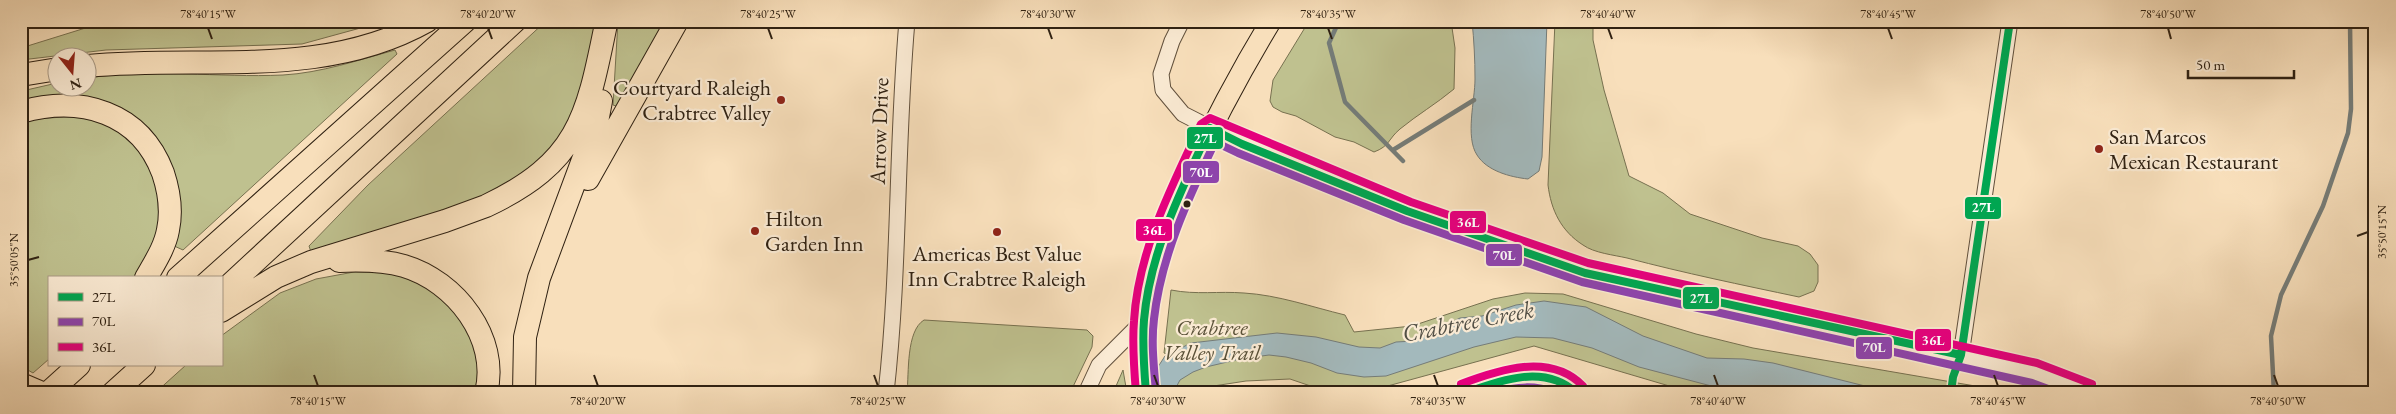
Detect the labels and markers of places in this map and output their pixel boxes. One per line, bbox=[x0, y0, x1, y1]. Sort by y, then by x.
place label: Courtyard Raleigh Crabtree Valley bbox=[613, 73, 771, 127]
marker: Courtyard Raleigh Crabtree Valley bbox=[775, 94, 787, 106]
place label: San Marcos Mexican Restaurant bbox=[2109, 122, 2278, 176]
marker: San Marcos Mexican Restaurant bbox=[2093, 143, 2105, 155]
unlabelled marker bbox=[1182, 199, 1192, 209]
place label: Hilton Garden Inn bbox=[765, 204, 864, 258]
marker: Hilton Garden Inn bbox=[749, 225, 761, 237]
marker: Americas Best Value Inn Crabtree Raleigh bbox=[991, 226, 1003, 238]
place label: Americas Best Value Inn Crabtree Raleigh bbox=[908, 239, 1086, 293]

